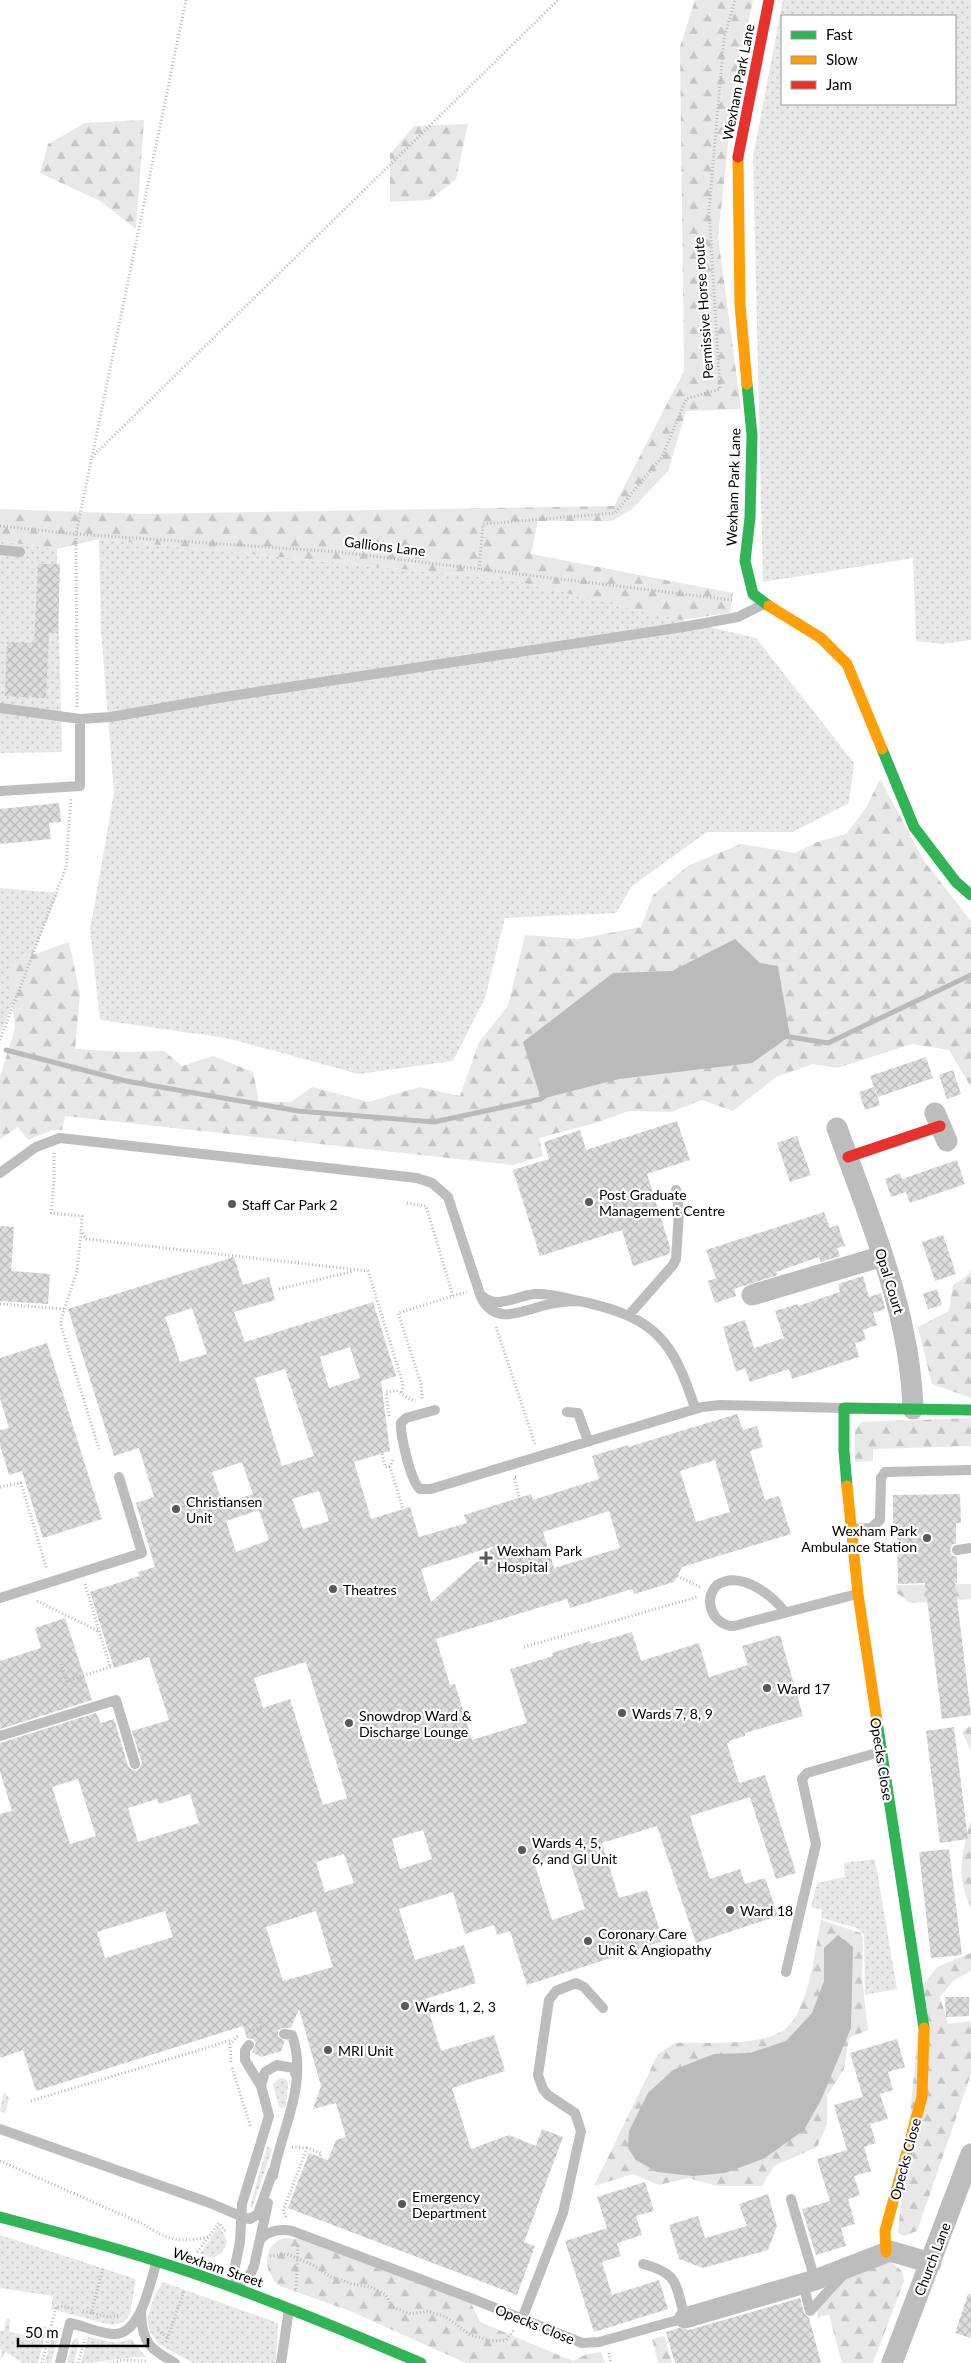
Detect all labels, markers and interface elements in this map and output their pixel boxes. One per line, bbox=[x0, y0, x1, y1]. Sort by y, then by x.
legend bbox=[781, 15, 956, 105]
street label: Wexham Park Lane bbox=[718, 22, 758, 142]
text: Fast bbox=[826, 25, 853, 43]
text: Slow bbox=[826, 50, 858, 68]
text: Jam bbox=[826, 75, 852, 93]
street label: Permissive Horse route bbox=[690, 236, 716, 380]
street label: Wexham Park Lane bbox=[722, 428, 744, 546]
street label: Gallions Lane bbox=[343, 533, 427, 559]
place label: Post Graduate Management Centre bbox=[599, 1186, 725, 1219]
place label: Staff Car Park 2 bbox=[242, 1196, 338, 1213]
marker: Post Graduate Management Centre bbox=[583, 1196, 595, 1208]
marker: Staff Car Park 2 bbox=[226, 1198, 238, 1210]
street label: Opal Court bbox=[872, 1246, 908, 1316]
place label: Christiansen Unit bbox=[186, 1493, 262, 1526]
marker: Christiansen Unit bbox=[170, 1503, 182, 1515]
place label: Wexham Park Ambulance Station bbox=[801, 1522, 918, 1555]
marker: Wexham Park Ambulance Station bbox=[921, 1532, 933, 1544]
place label: Wexham Park Hospital bbox=[497, 1542, 583, 1575]
marker: Wexham Park Hospital bbox=[479, 1551, 493, 1565]
place label: Theatres bbox=[343, 1581, 397, 1598]
marker: Theatres bbox=[327, 1583, 339, 1595]
place label: Ward 17 bbox=[777, 1680, 830, 1697]
marker: Ward 17 bbox=[761, 1682, 773, 1694]
place label: Wards 7, 8, 9 bbox=[632, 1705, 713, 1722]
place label: Snowdrop Ward & Discharge Lounge bbox=[359, 1707, 472, 1740]
marker: Wards 7, 8, 9 bbox=[616, 1707, 628, 1719]
street label: Opecks Close bbox=[867, 1716, 897, 1802]
marker: Snowdrop Ward & Discharge Lounge bbox=[343, 1717, 355, 1729]
place label: Wards 4, 5, 6, and GI Unit bbox=[532, 1834, 617, 1867]
marker: Wards 4, 5, 6, and GI Unit bbox=[516, 1844, 528, 1856]
place label: Ward 18 bbox=[740, 1902, 793, 1919]
marker: Ward 18 bbox=[724, 1904, 736, 1916]
place label: Coronary Care Unit & Angiopathy bbox=[598, 1925, 712, 1958]
marker: Coronary Care Unit & Angiopathy bbox=[582, 1935, 594, 1947]
place label: Wards 1, 2, 3 bbox=[415, 1998, 496, 2015]
marker: Wards 1, 2, 3 bbox=[399, 2000, 411, 2012]
place label: MRI Unit bbox=[338, 2042, 394, 2059]
marker: MRI Unit bbox=[322, 2044, 334, 2056]
street label: Opecks Close bbox=[886, 2116, 924, 2202]
place label: Emergency Department bbox=[412, 2188, 487, 2221]
marker: Emergency Department bbox=[396, 2198, 408, 2210]
street label: Church Lane bbox=[910, 2220, 954, 2298]
street label: Wexham Street bbox=[170, 2244, 266, 2290]
street label: Opecks Close bbox=[493, 2300, 577, 2348]
scale bar bbox=[18, 2316, 148, 2348]
text: 50 m bbox=[25, 2323, 59, 2341]

